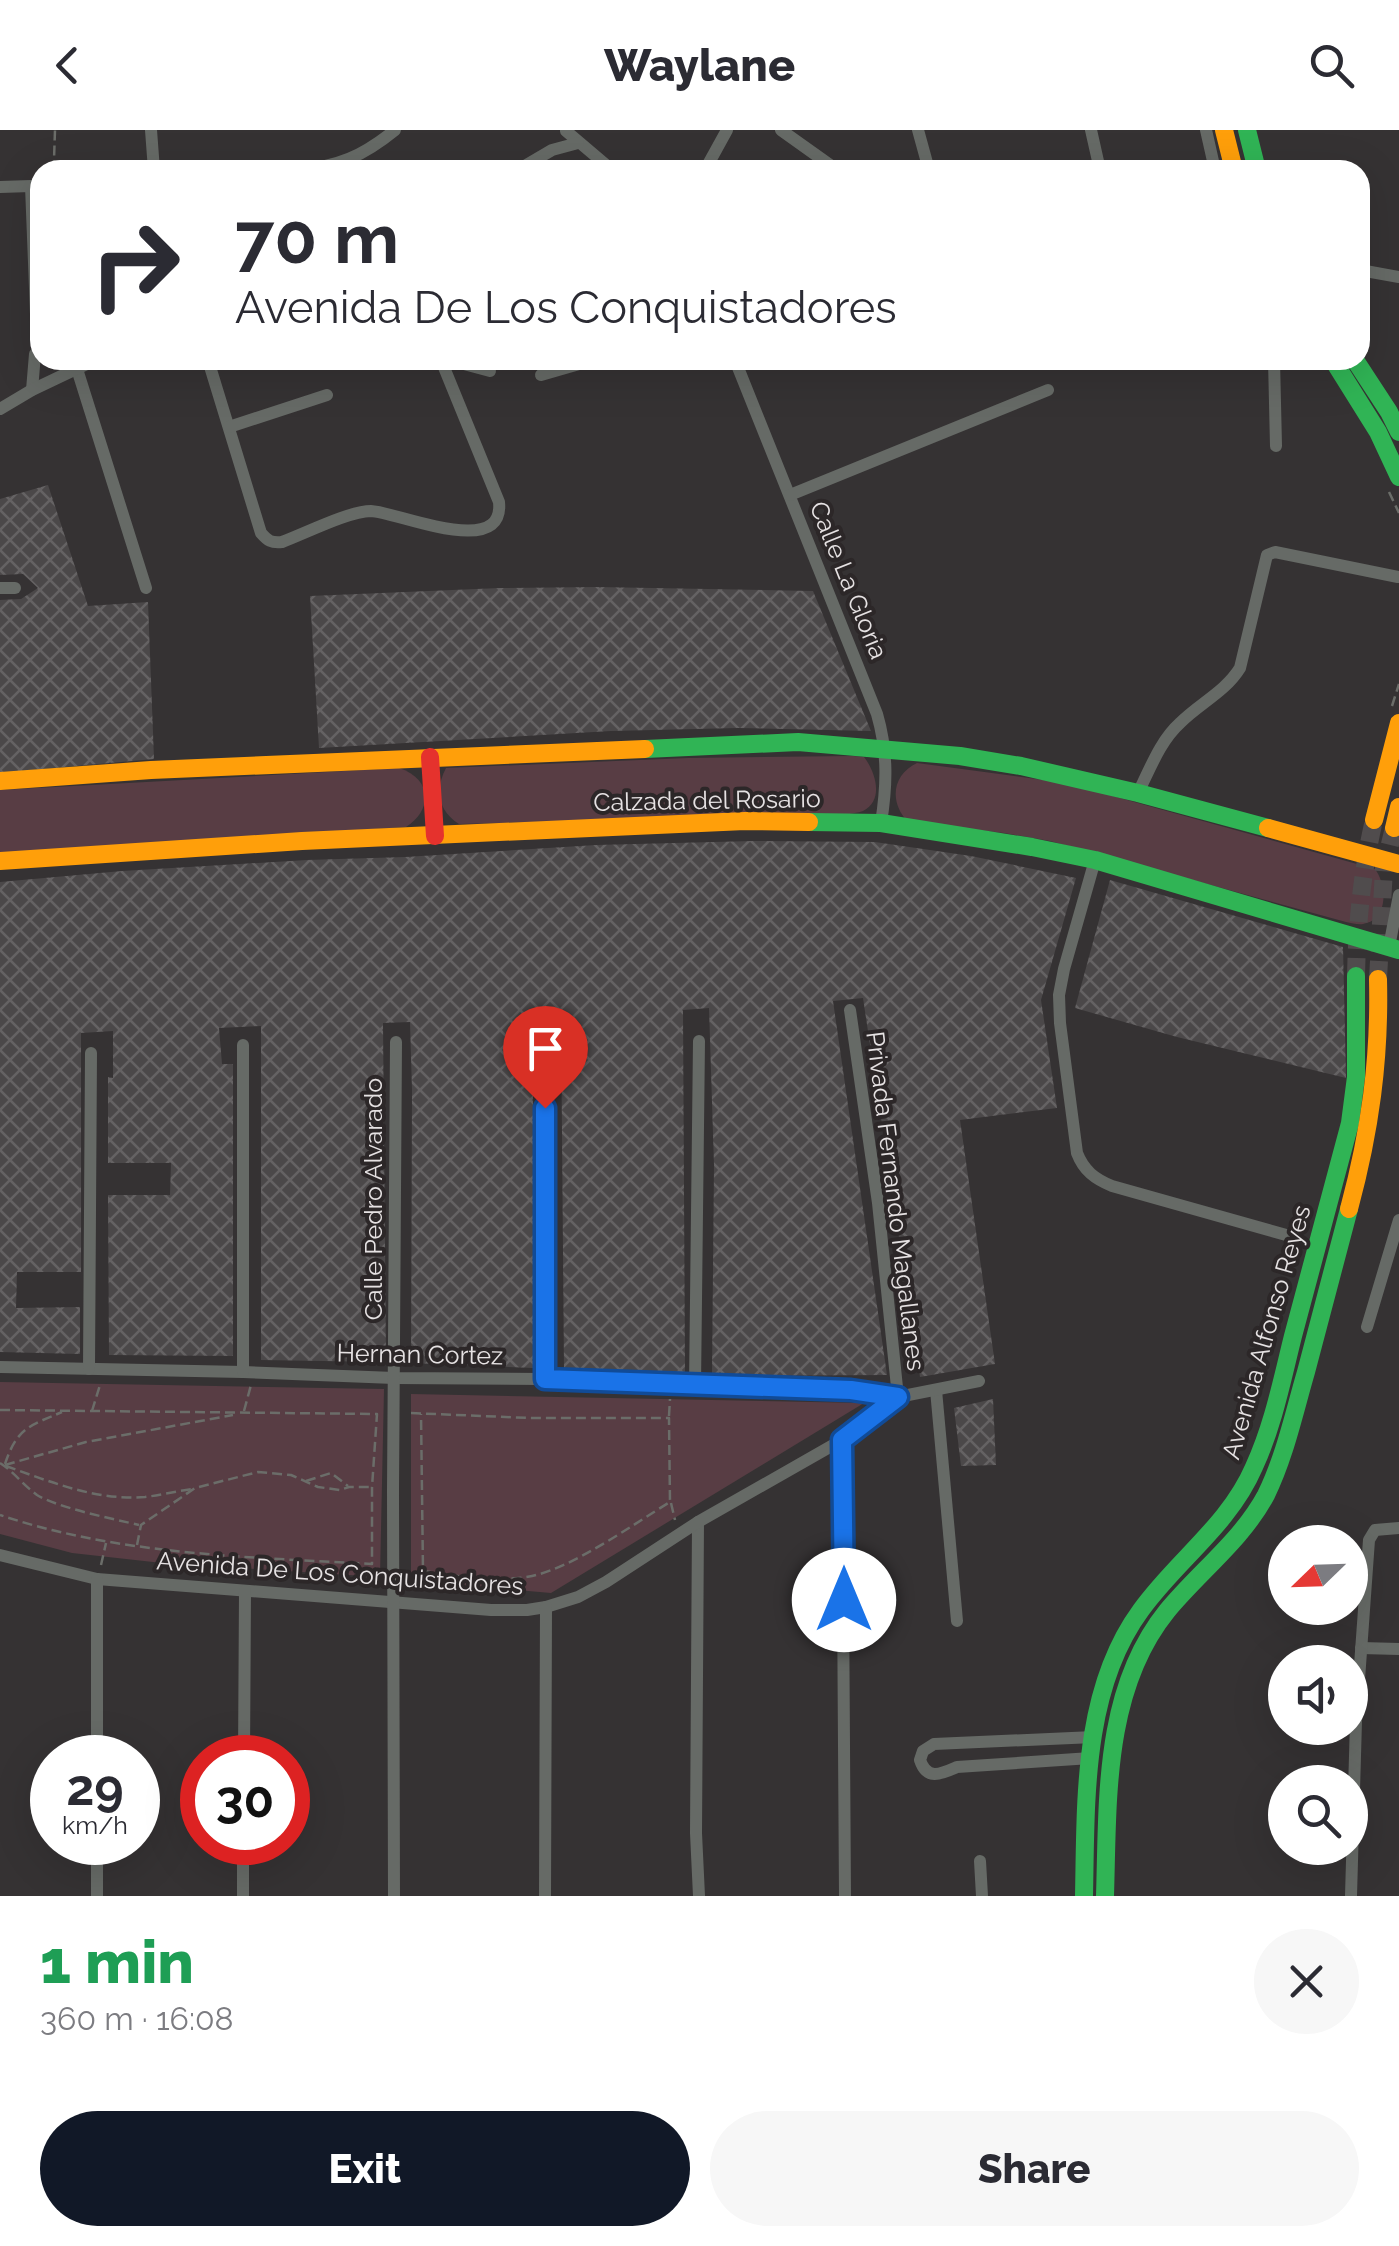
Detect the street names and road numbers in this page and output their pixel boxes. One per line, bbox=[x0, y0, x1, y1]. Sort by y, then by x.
street label: Calle La Gloria bbox=[804, 497, 894, 663]
street label: Calzada del Rosario bbox=[593, 783, 821, 817]
street label: Privada Fernando Magallanes bbox=[860, 1029, 932, 1373]
street label: Calle Pedro Alvarado bbox=[358, 1078, 388, 1320]
street label: Avenida Alfonso Reyes bbox=[1215, 1202, 1317, 1462]
street label: Hernan Cortez bbox=[336, 1338, 504, 1370]
street label: Avenida De Los Conquistadores bbox=[156, 1545, 524, 1601]

